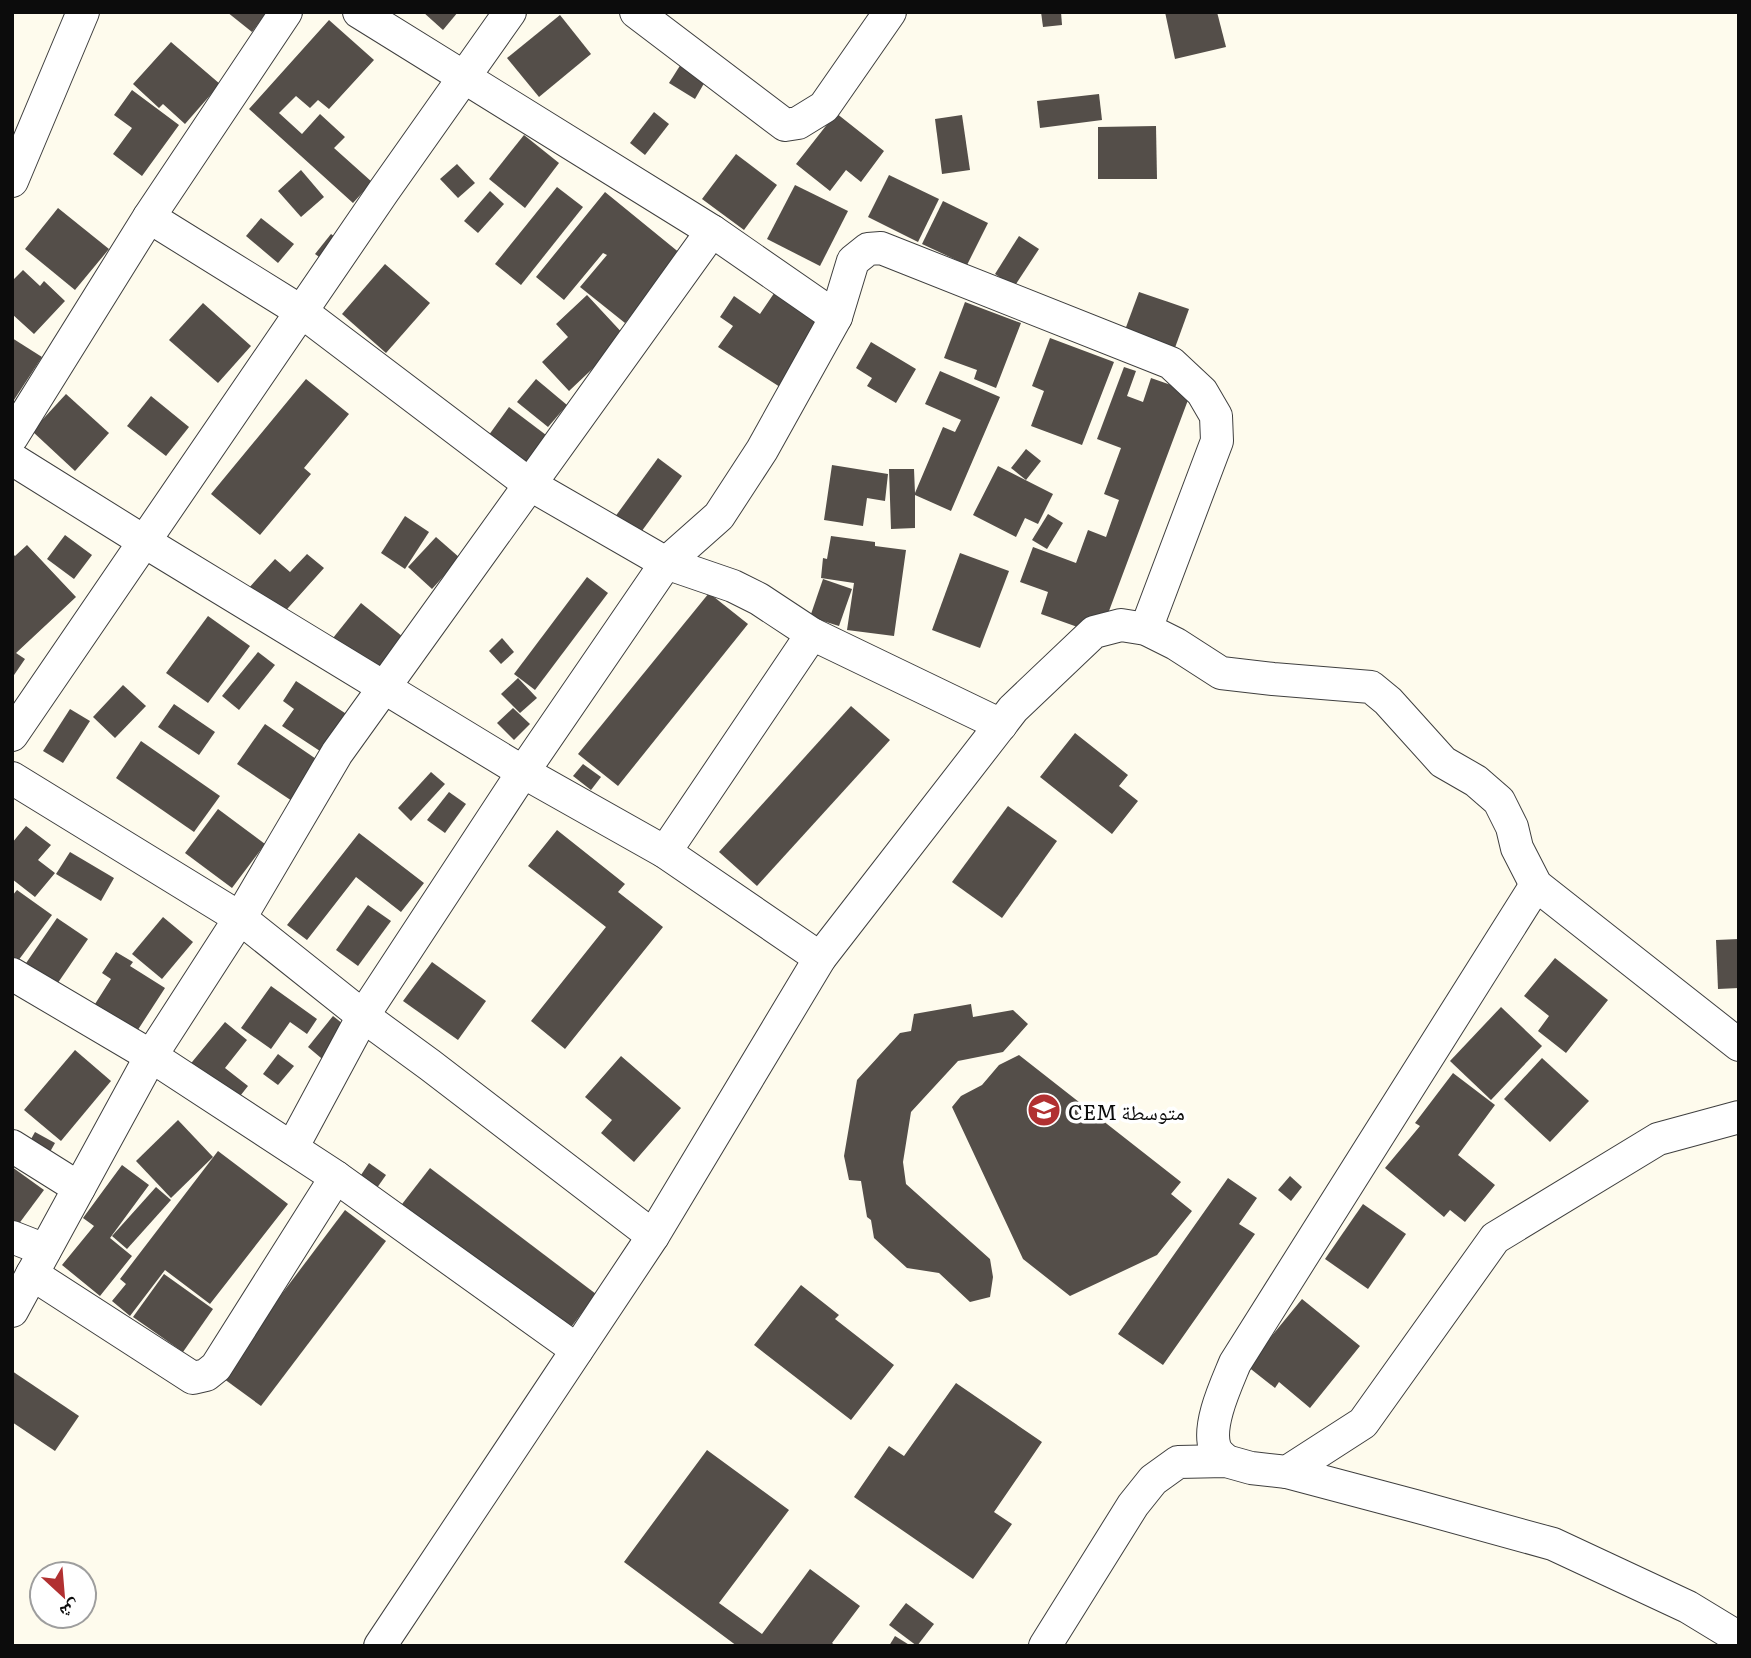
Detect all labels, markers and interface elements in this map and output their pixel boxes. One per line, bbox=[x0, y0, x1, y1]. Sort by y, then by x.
school or university icon: CEM متوسطة bbox=[1025, 1091, 1063, 1129]
place label: CEM متوسطة bbox=[1068, 1095, 1185, 1126]
north arrow bbox=[28, 1560, 98, 1630]
text: ش bbox=[56, 1594, 86, 1628]

